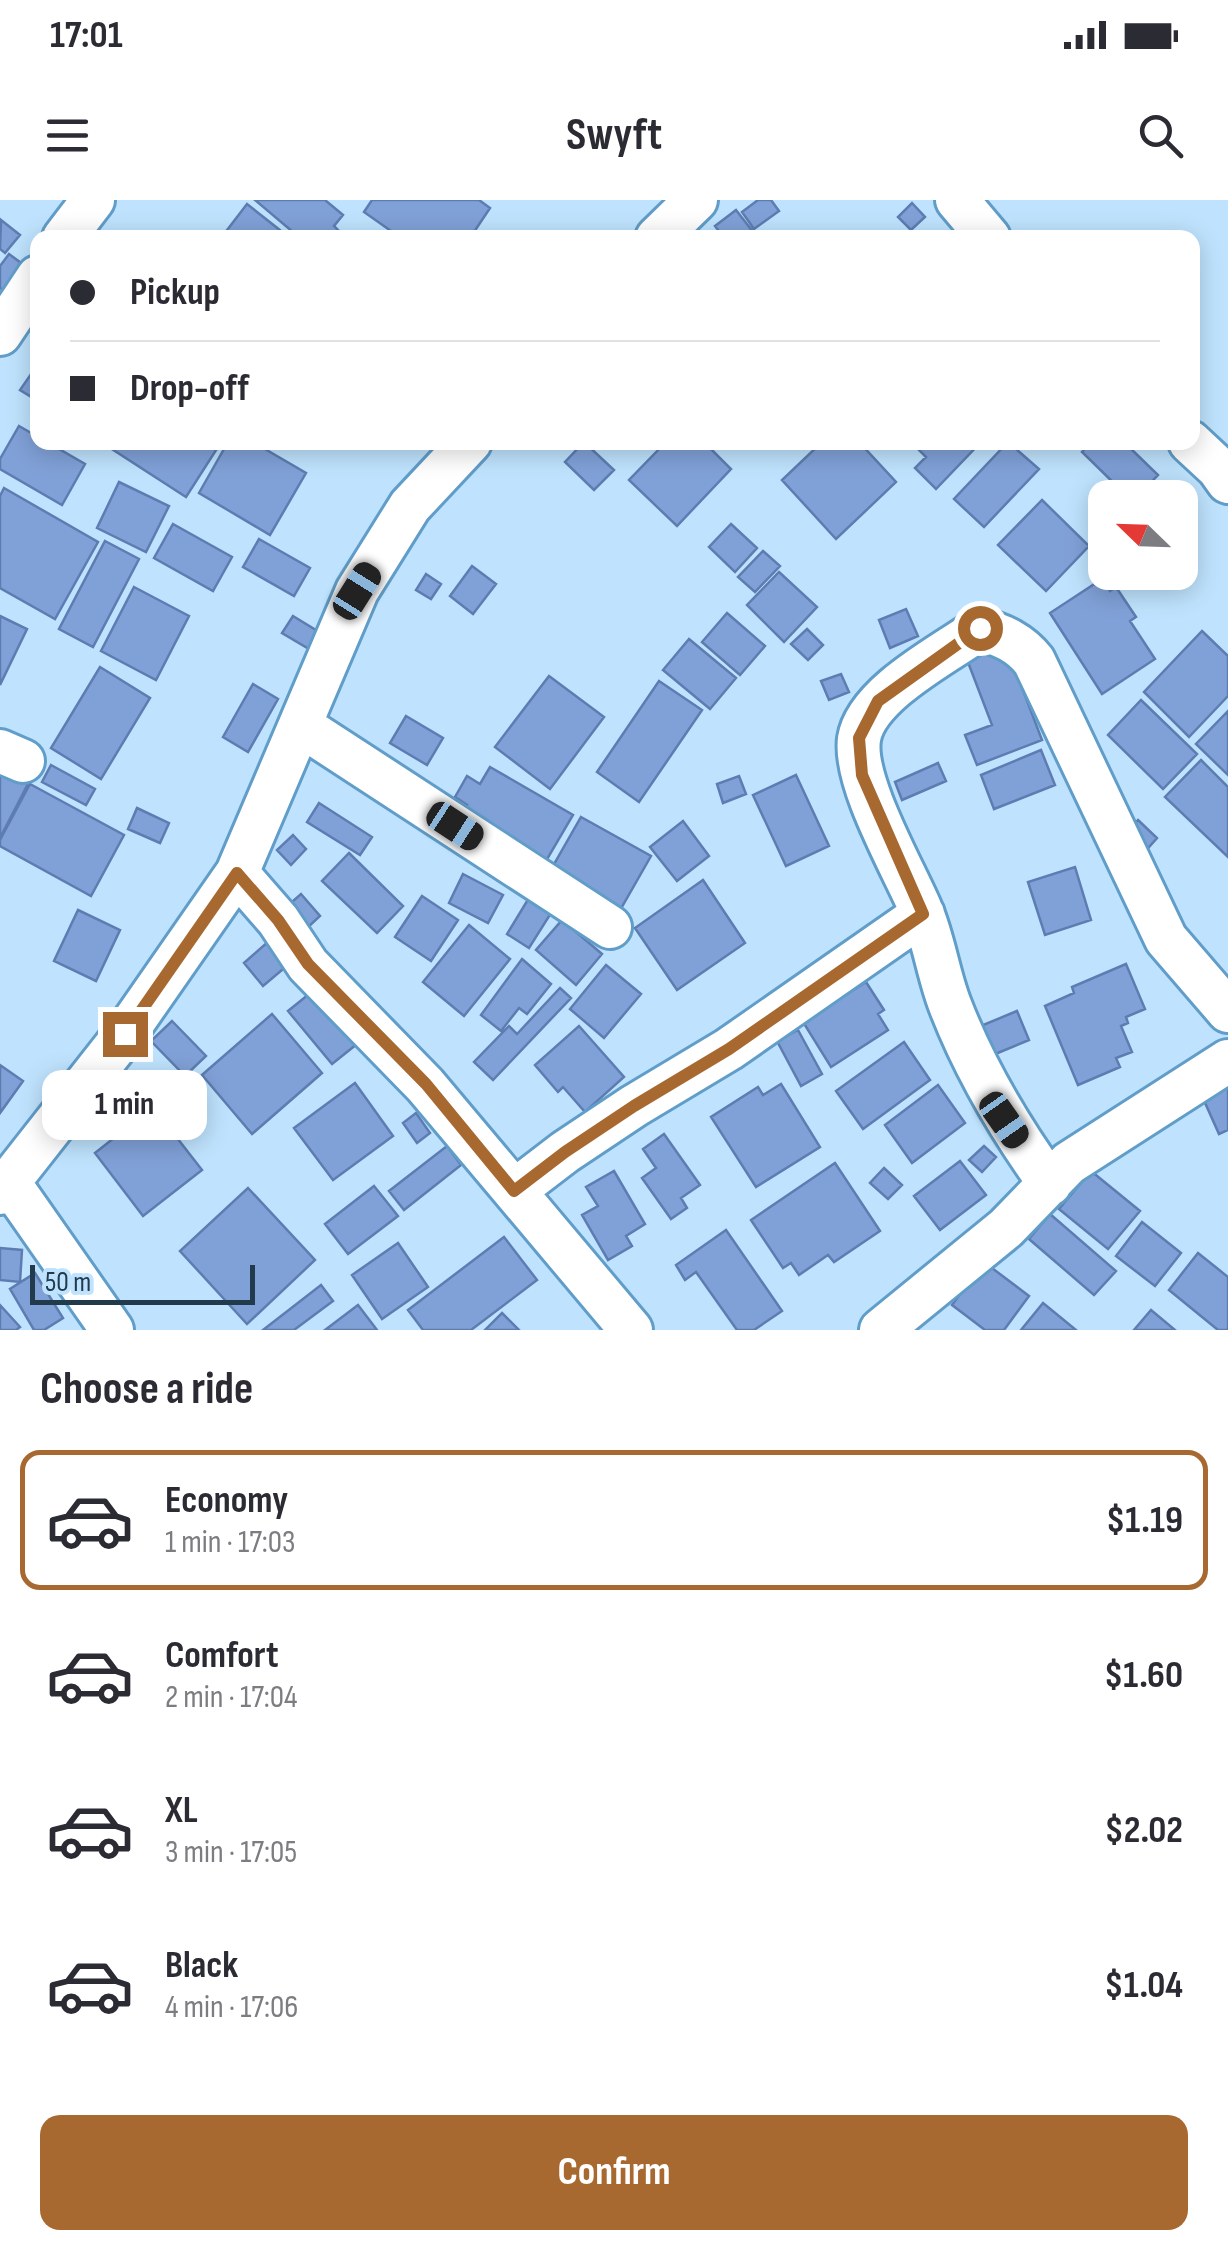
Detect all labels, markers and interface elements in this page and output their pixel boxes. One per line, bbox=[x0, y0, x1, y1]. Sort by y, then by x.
text: 17:01 bbox=[50, 13, 123, 58]
icon: menu bbox=[40, 108, 95, 163]
text: Swyft bbox=[566, 108, 662, 163]
icon: search bbox=[1133, 108, 1188, 163]
text: Pickup bbox=[130, 270, 220, 315]
text: Drop-off bbox=[130, 366, 249, 411]
north arrow bbox=[1088, 480, 1198, 590]
map controls bbox=[1088, 480, 1198, 590]
car bbox=[328, 558, 386, 624]
route start bbox=[958, 606, 1003, 651]
car bbox=[422, 797, 488, 855]
route end bbox=[103, 1012, 148, 1057]
callout: 1 min bbox=[42, 1069, 208, 1139]
text: 1 min bbox=[95, 1085, 154, 1124]
car bbox=[975, 1087, 1033, 1153]
scale bar bbox=[30, 1260, 255, 1304]
text: 50 m bbox=[45, 1266, 91, 1299]
text: Choose a ride bbox=[40, 1362, 253, 1417]
icon: car bbox=[45, 1475, 135, 1565]
text: Economy bbox=[165, 1478, 288, 1523]
text: $1.19 bbox=[1106, 1498, 1183, 1543]
text: 1 min · 17:03 bbox=[165, 1523, 295, 1562]
icon: car bbox=[45, 1630, 135, 1720]
text: Comfort bbox=[165, 1633, 279, 1678]
text: $1.60 bbox=[1104, 1653, 1183, 1698]
text: 2 min · 17:04 bbox=[165, 1678, 297, 1717]
icon: car bbox=[45, 1785, 135, 1875]
text: XL bbox=[165, 1788, 198, 1833]
text: $2.02 bbox=[1104, 1808, 1183, 1853]
text: 3 min · 17:05 bbox=[165, 1833, 297, 1872]
icon: car bbox=[45, 1940, 135, 2030]
text: Black bbox=[165, 1943, 238, 1988]
text: $1.04 bbox=[1104, 1963, 1183, 2008]
text: 4 min · 17:06 bbox=[165, 1988, 298, 2027]
button: Confirm bbox=[40, 2115, 1188, 2230]

